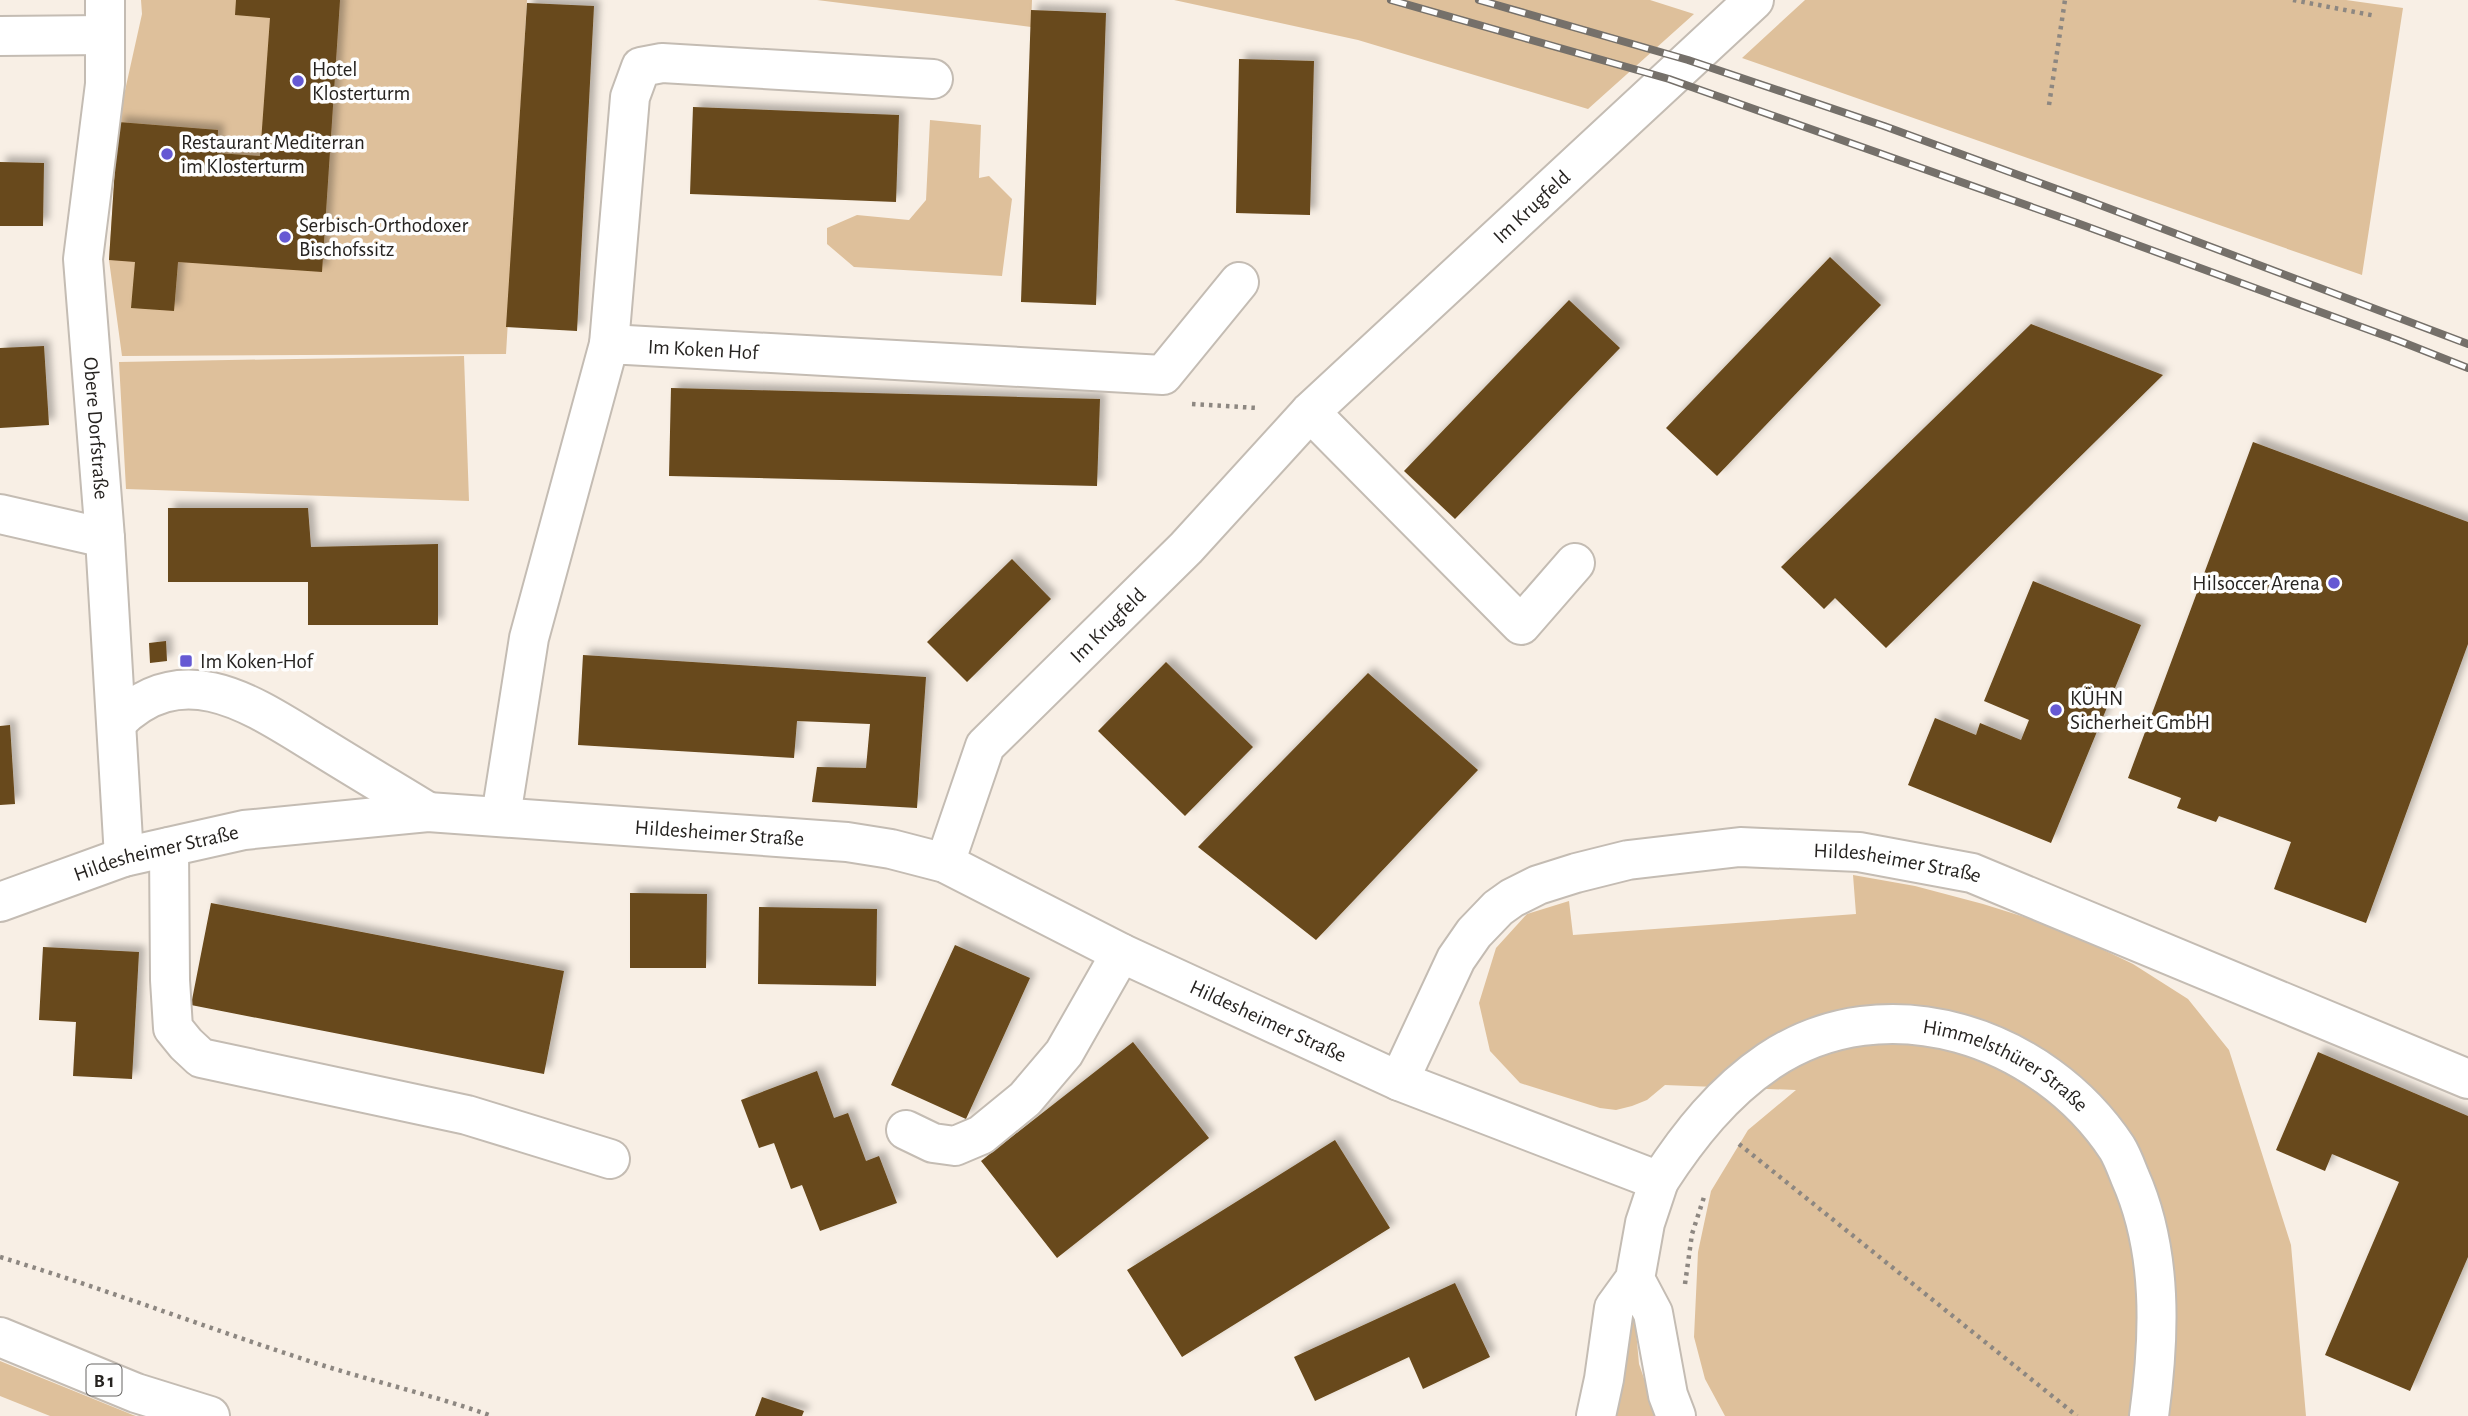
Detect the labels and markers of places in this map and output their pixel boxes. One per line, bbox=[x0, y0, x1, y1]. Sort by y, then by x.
place label: Hotel Klosterturm bbox=[312, 59, 410, 104]
marker: Hotel Klosterturm bbox=[290, 73, 306, 89]
place label: Restaurant Mediterran im Klosterturm bbox=[181, 132, 365, 177]
marker: Restaurant Mediterran im Klosterturm bbox=[159, 146, 175, 162]
place label: Serbisch-Orthodoxer Bischofssitz bbox=[299, 215, 468, 260]
marker: Serbisch-Orthodoxer Bischofssitz bbox=[277, 229, 293, 245]
place label: Hilsoccer Arena bbox=[2192, 573, 2320, 594]
marker: Hilsoccer Arena bbox=[2326, 575, 2342, 591]
place label: Im Koken-Hof bbox=[200, 651, 314, 672]
marker: Im Koken-Hof bbox=[178, 653, 194, 669]
place label: KÜHN Sicherheit GmbH bbox=[2070, 687, 2210, 733]
marker: KÜHN Sicherheit GmbH bbox=[2048, 702, 2064, 718]

